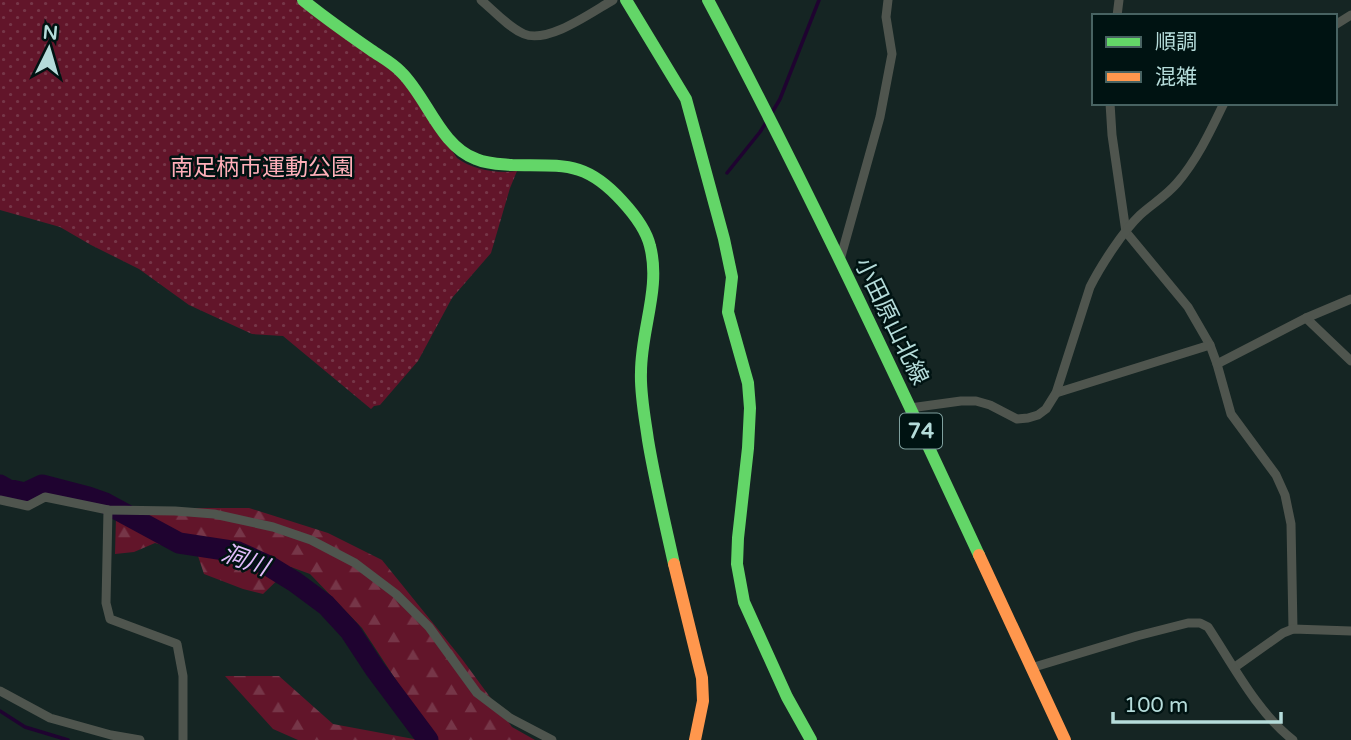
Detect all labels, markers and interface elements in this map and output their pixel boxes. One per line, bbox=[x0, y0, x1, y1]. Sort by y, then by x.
north arrow bbox=[14, 14, 84, 84]
legend bbox=[1092, 14, 1337, 105]
text: N bbox=[42, 21, 59, 45]
text: 順調 bbox=[1155, 30, 1197, 55]
text: 混雑 bbox=[1155, 65, 1197, 90]
park label: 南足柄市運動公園 bbox=[170, 154, 354, 182]
street label: 小田原山北線 bbox=[848, 253, 934, 390]
road number: 74 bbox=[900, 414, 942, 448]
water label: 洞川 bbox=[217, 539, 275, 583]
scale bar bbox=[1113, 680, 1281, 724]
text: 100 m bbox=[1124, 693, 1188, 718]

